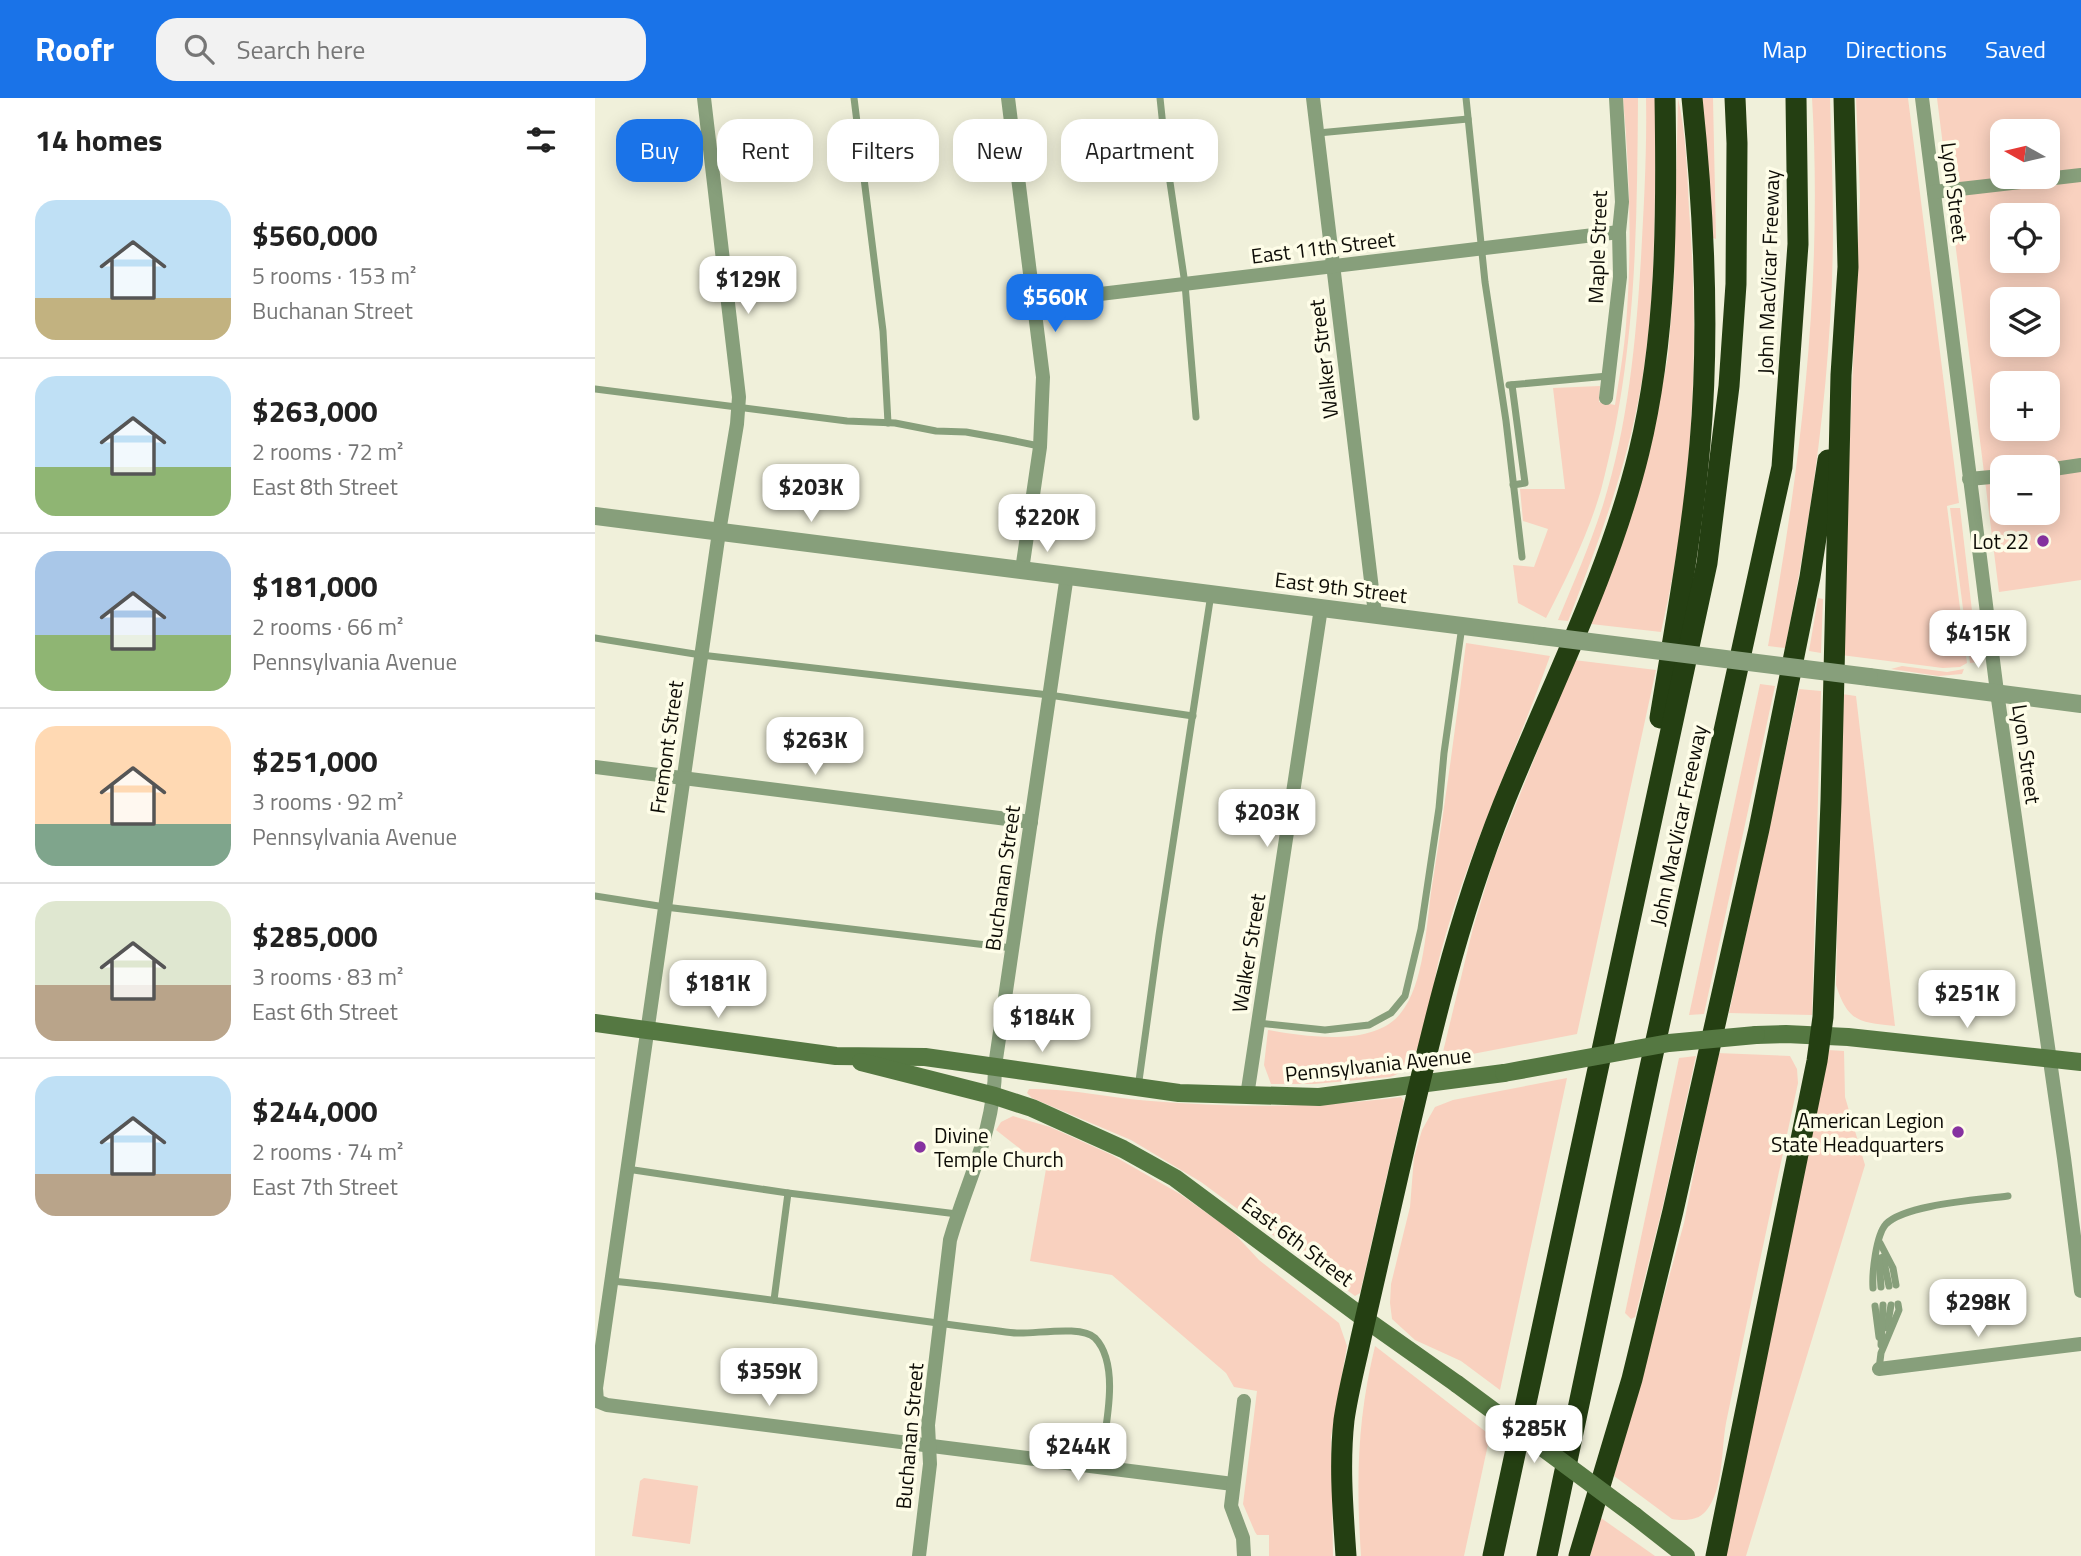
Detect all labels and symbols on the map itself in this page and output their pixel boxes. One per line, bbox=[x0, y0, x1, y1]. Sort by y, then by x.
north arrow bbox=[1990, 119, 2060, 189]
street label: Lyon Street bbox=[1933, 140, 1977, 244]
street label: John MacVicar Freeway bbox=[1748, 169, 1788, 375]
street label: Maple Street bbox=[1579, 189, 1615, 304]
street label: East 11th Street bbox=[1249, 222, 1397, 272]
pin: $129K bbox=[699, 256, 797, 316]
pin: $560K bbox=[1006, 274, 1104, 334]
street label: Walker Street bbox=[1300, 297, 1346, 421]
pin: $203K bbox=[762, 464, 860, 524]
pin: $220K bbox=[998, 494, 1096, 554]
place label: Lot 22 bbox=[1973, 525, 2029, 557]
marker: Lot 22 bbox=[2035, 533, 2051, 549]
street label: East 9th Street bbox=[1273, 563, 1410, 611]
pin: $415K bbox=[1929, 610, 2027, 670]
street label: Fremont Street bbox=[641, 678, 691, 816]
street label: Lyon Street bbox=[2004, 702, 2050, 806]
pin: $263K bbox=[766, 718, 864, 777]
street label: John MacVicar Freeway bbox=[1641, 721, 1715, 929]
pin: $203K bbox=[1218, 790, 1316, 849]
street label: Buchanan Street bbox=[976, 802, 1028, 953]
street label: Walker Street bbox=[1223, 891, 1273, 1015]
pin: $181K bbox=[669, 960, 767, 1020]
pin: $251K bbox=[1918, 970, 2016, 1030]
pin: $184K bbox=[993, 995, 1091, 1054]
street label: Pennsylvania Avenue bbox=[1283, 1038, 1473, 1090]
place label: American Legion State Headquarters bbox=[1771, 1104, 1944, 1160]
place label: Divine Temple Church bbox=[934, 1119, 1064, 1175]
marker: American Legion State Headquarters bbox=[1950, 1124, 1966, 1140]
marker: Divine Temple Church bbox=[912, 1139, 928, 1155]
street label: East 6th Street bbox=[1235, 1188, 1361, 1294]
pin: $298K bbox=[1929, 1280, 2027, 1339]
pin: $359K bbox=[720, 1348, 818, 1408]
street label: Buchanan Street bbox=[887, 1361, 931, 1511]
pin: $285K bbox=[1485, 1406, 1583, 1465]
pin: $244K bbox=[1029, 1424, 1127, 1483]

